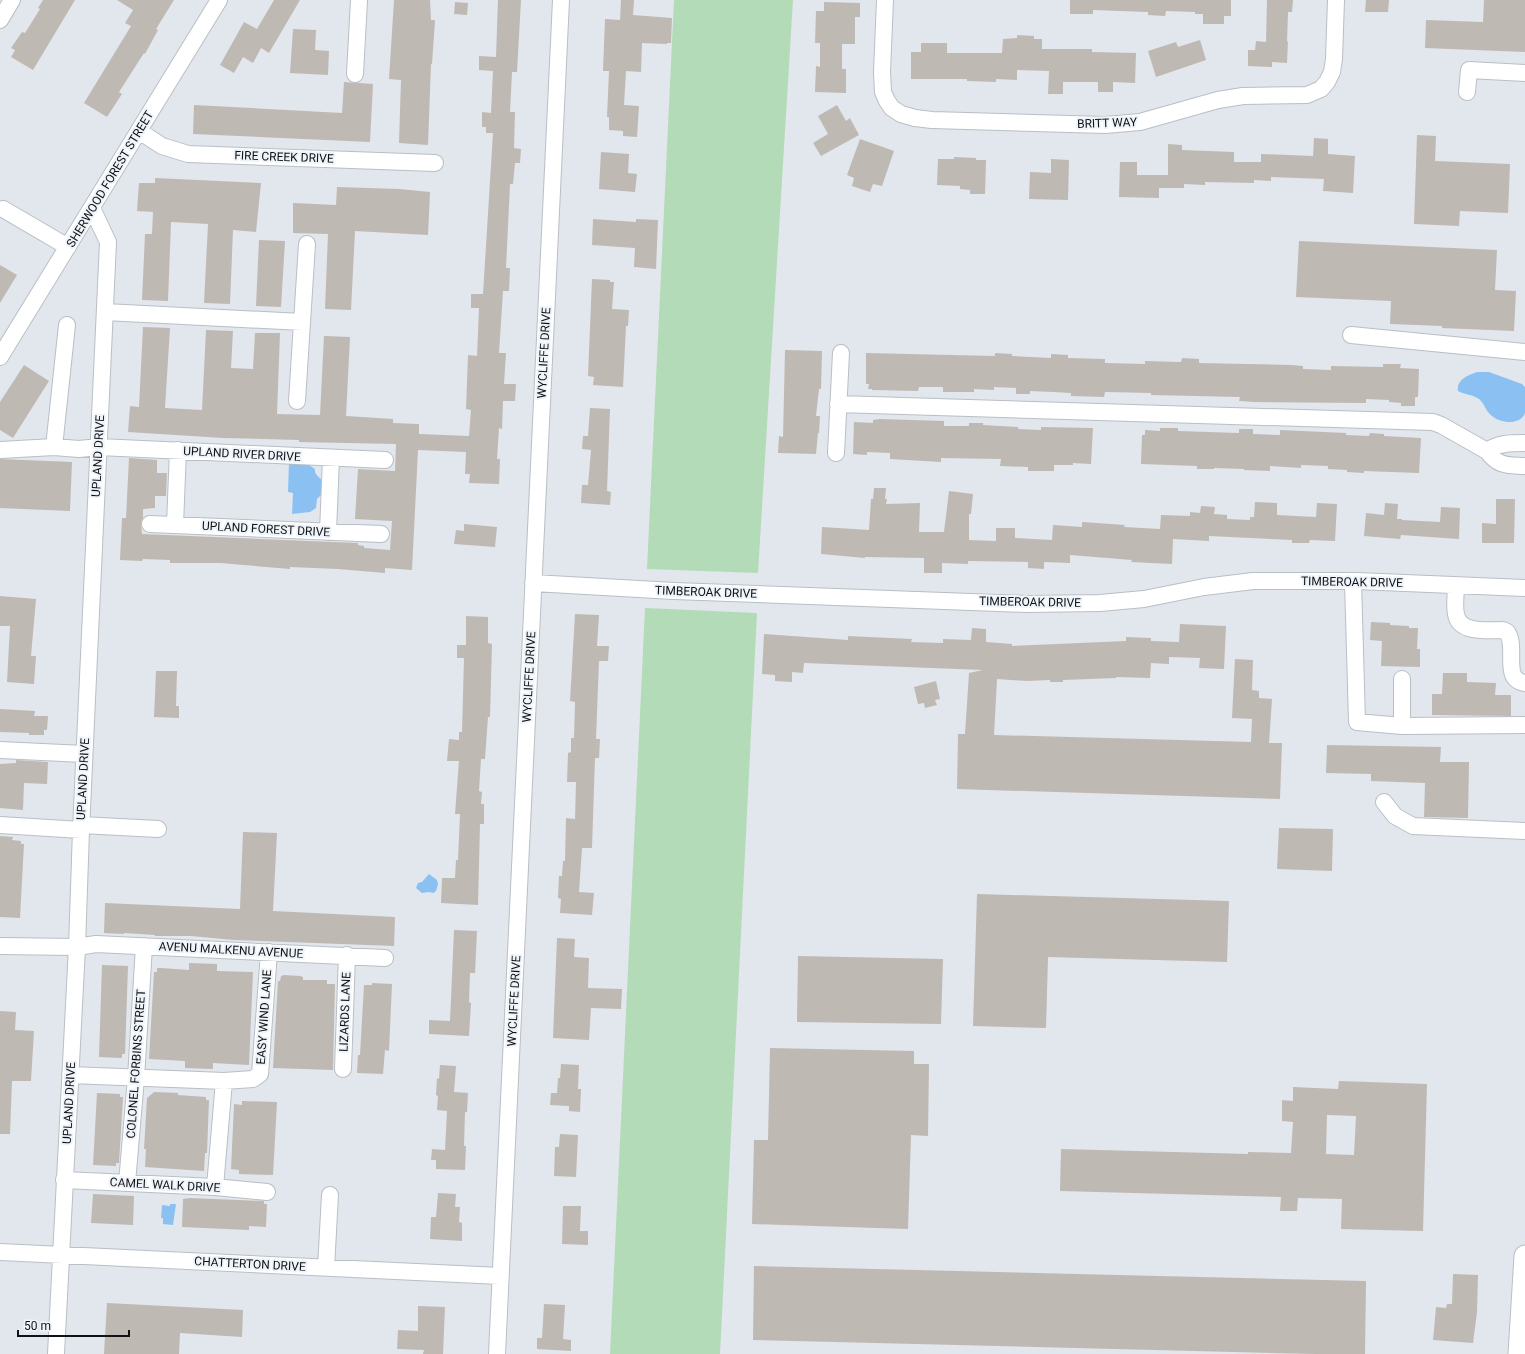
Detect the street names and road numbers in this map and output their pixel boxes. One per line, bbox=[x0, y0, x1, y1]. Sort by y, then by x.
street label: SHERWOOD FOREST STREET bbox=[64, 108, 156, 250]
street label: BRITT WAY bbox=[1077, 115, 1138, 131]
street label: FIRE CREEK DRIVE bbox=[234, 148, 334, 166]
street label: WYCLIFFE DRIVE bbox=[535, 307, 553, 399]
street label: UPLAND DRIVE bbox=[89, 414, 107, 497]
street label: UPLAND RIVER DRIVE bbox=[183, 444, 301, 464]
street label: UPLAND FOREST DRIVE bbox=[202, 519, 331, 539]
street label: TIMBEROAK DRIVE bbox=[1301, 574, 1403, 590]
street label: TIMBEROAK DRIVE bbox=[655, 583, 757, 601]
street label: TIMBEROAK DRIVE bbox=[979, 594, 1081, 610]
street label: WYCLIFFE DRIVE bbox=[520, 631, 538, 723]
street label: UPLAND DRIVE bbox=[74, 737, 92, 820]
street label: AVENU MALKENU AVENUE bbox=[158, 939, 304, 961]
street label: WYCLIFFE DRIVE bbox=[505, 955, 523, 1047]
street label: EASY WIND LANE bbox=[254, 969, 274, 1065]
street label: LIZARDS LANE bbox=[337, 972, 353, 1052]
street label: COLONEL FORBINS STREET bbox=[124, 989, 148, 1139]
street label: UPLAND DRIVE bbox=[60, 1061, 78, 1144]
street label: CAMEL WALK DRIVE bbox=[109, 1175, 221, 1195]
street label: CHATTERTON DRIVE bbox=[194, 1254, 306, 1274]

